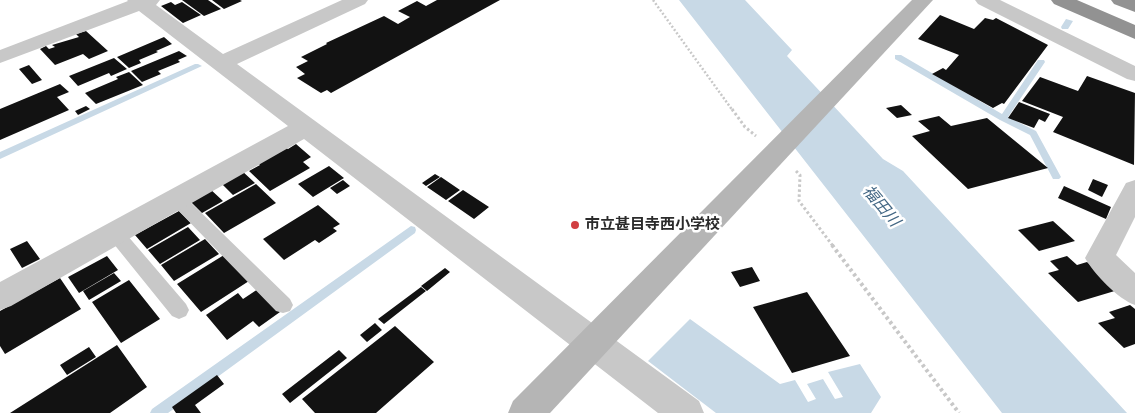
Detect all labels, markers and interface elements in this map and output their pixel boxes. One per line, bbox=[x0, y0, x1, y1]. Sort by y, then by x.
water label: 福田川 bbox=[858, 181, 904, 231]
place label: 市立甚目寺西小学校 bbox=[585, 216, 720, 234]
marker: 市立甚目寺西小学校 bbox=[569, 219, 581, 231]

